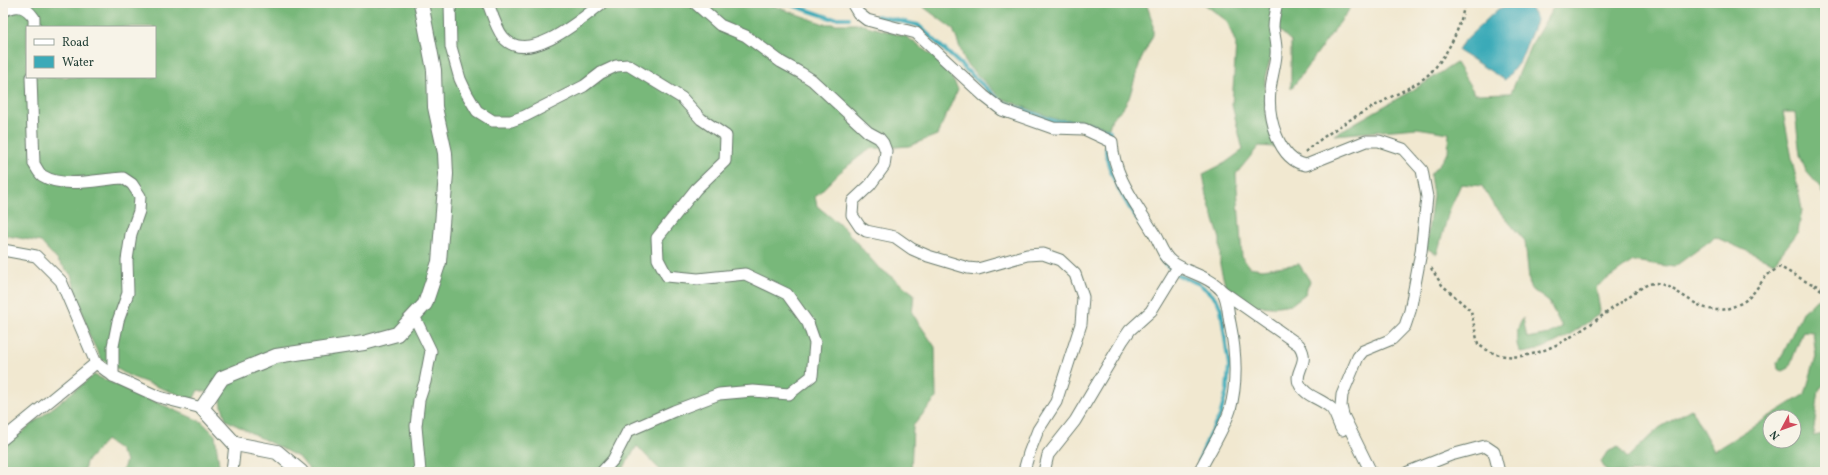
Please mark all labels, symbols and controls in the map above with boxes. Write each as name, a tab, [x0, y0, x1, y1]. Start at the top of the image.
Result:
legend	[26, 26, 156, 78]
text: Road	[62, 35, 89, 51]
text: Water	[62, 55, 94, 71]
north arrow	[1762, 409, 1802, 449]
text: N	[1767, 427, 1784, 443]

